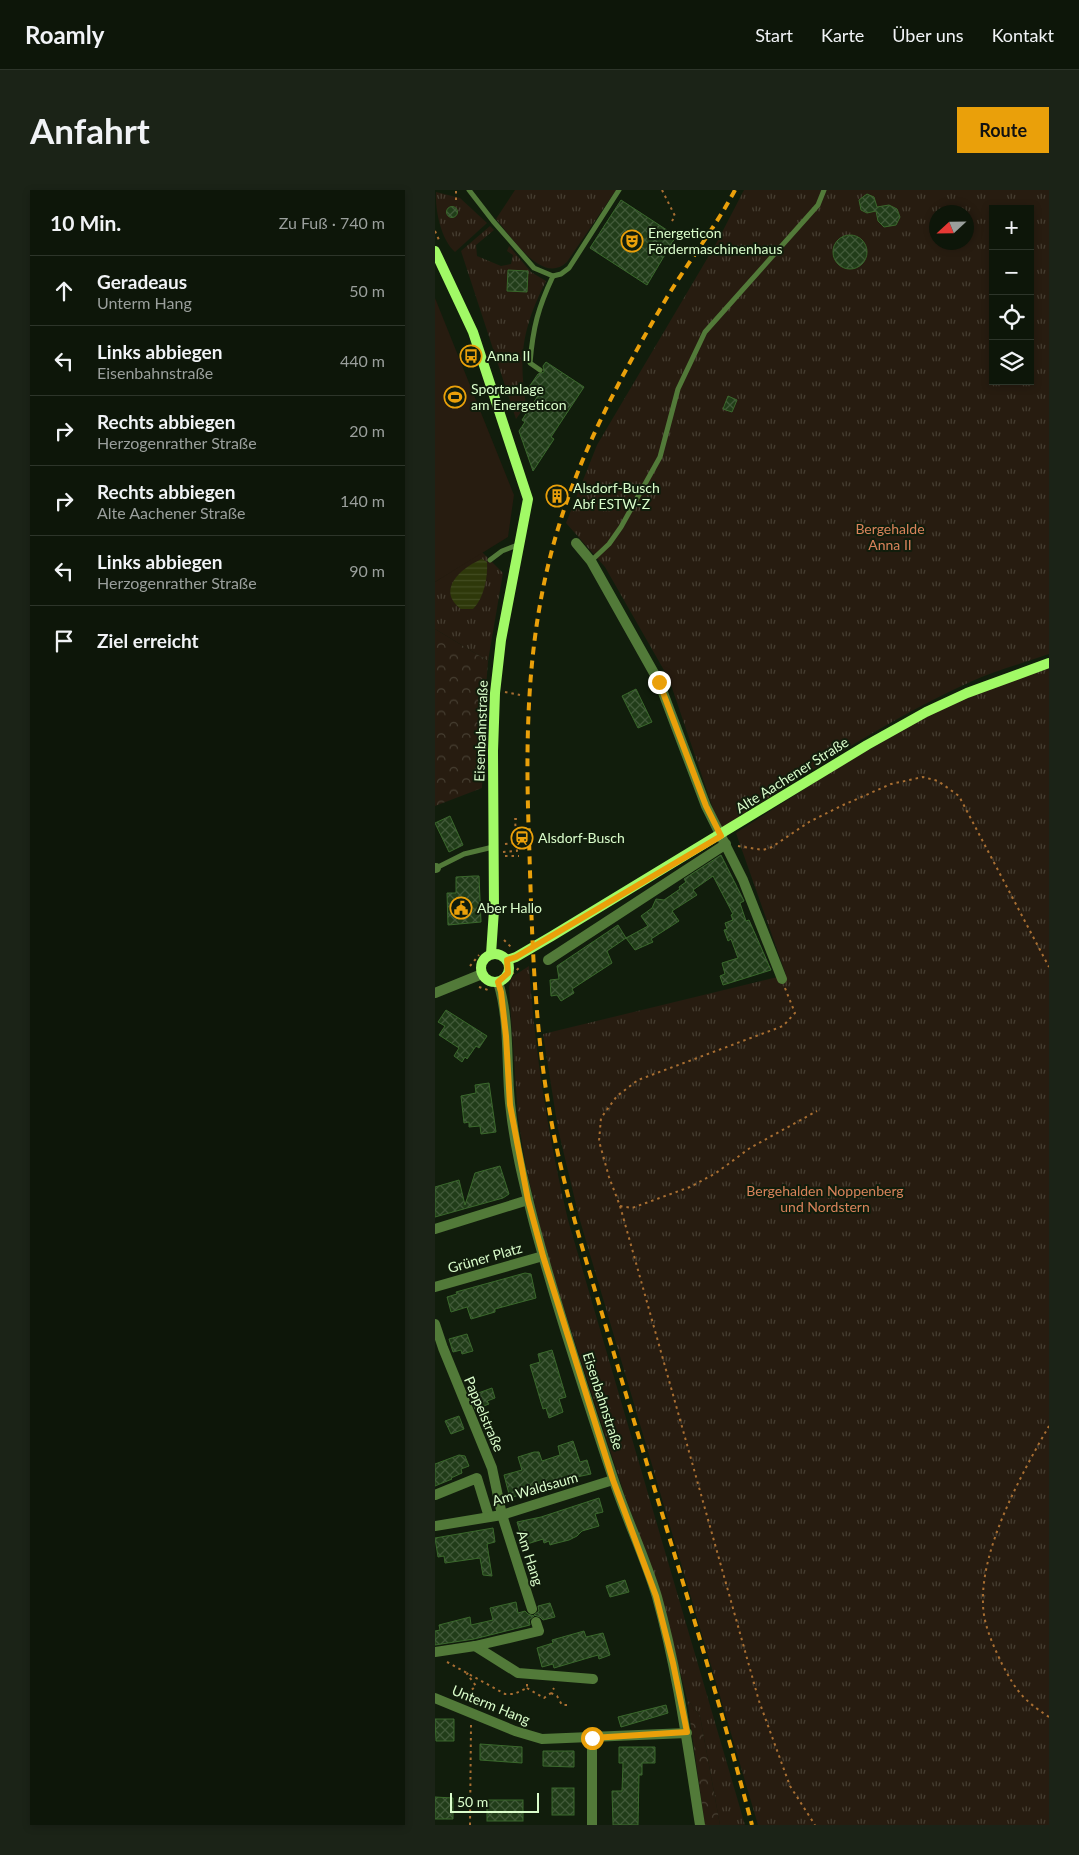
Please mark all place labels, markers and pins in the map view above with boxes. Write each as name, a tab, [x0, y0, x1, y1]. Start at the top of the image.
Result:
place label: Energeticon Fördermaschinenhaus	[648, 224, 782, 257]
theatre icon: Energeticon Fördermaschinenhaus	[620, 229, 644, 253]
bus stop icon: Anna II	[459, 344, 483, 368]
place label: Anna II	[487, 347, 530, 364]
place label: Sportanlage am Energeticon	[471, 380, 567, 413]
sports icon: Sportanlage am Energeticon	[443, 385, 467, 409]
place label: Alsdorf-Busch Abf ESTW-Z	[573, 479, 660, 512]
building icon: Alsdorf-Busch Abf ESTW-Z	[545, 484, 569, 508]
station icon: Alsdorf-Busch	[510, 826, 534, 850]
place label: Alsdorf-Busch	[538, 829, 625, 846]
public building icon: Aber Hallo	[449, 896, 473, 920]
place label: Aber Hallo	[477, 899, 542, 916]

